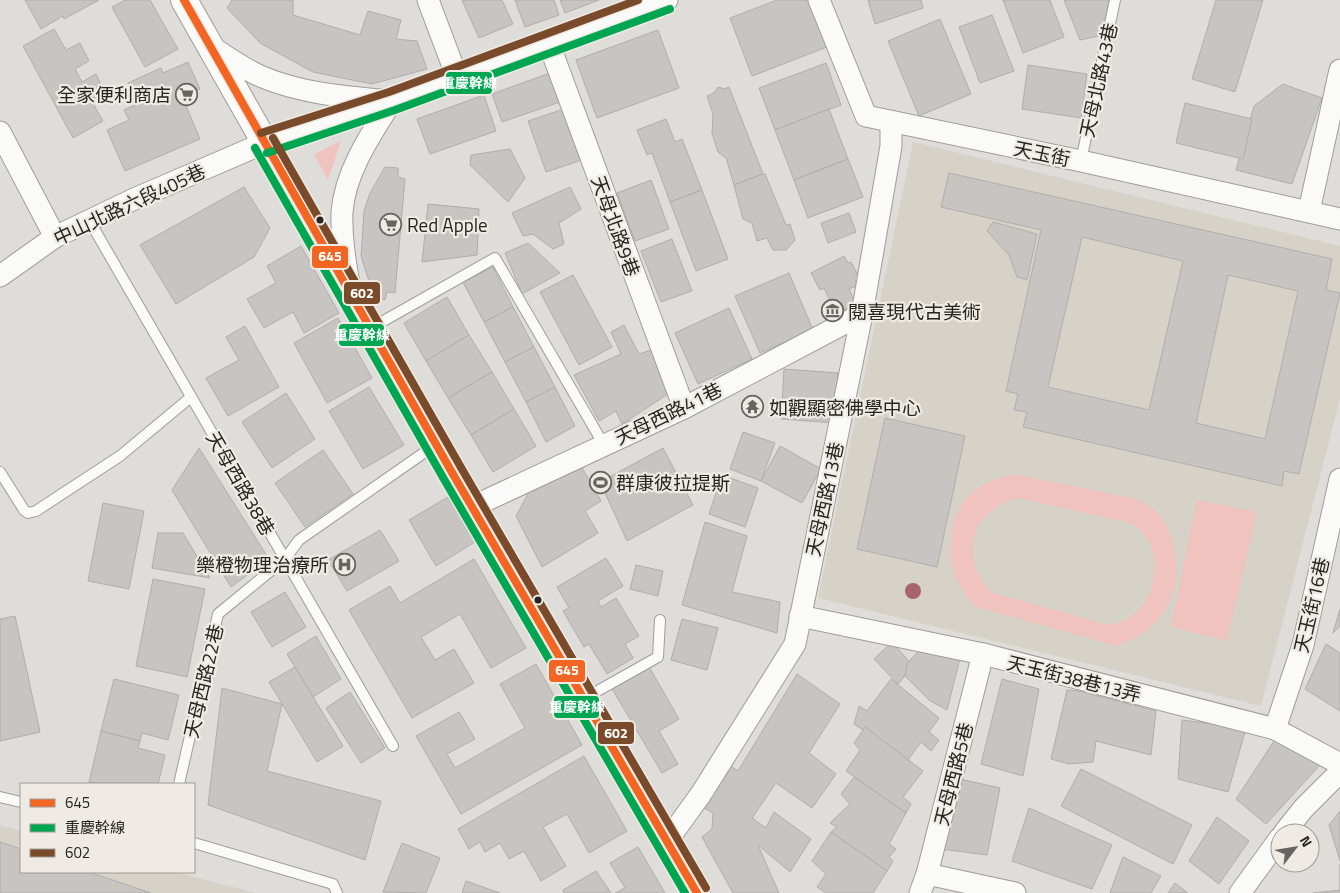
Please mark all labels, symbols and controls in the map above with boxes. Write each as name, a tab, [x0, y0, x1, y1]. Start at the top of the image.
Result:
street label: 天母北路43巷	[1072, 20, 1124, 140]
line badge: 重慶幹線	[445, 71, 493, 95]
text: 重慶幹線	[441, 72, 497, 93]
place label: 全家便利商店	[57, 80, 171, 109]
supermarket icon: 全家便利商店	[175, 82, 199, 106]
street label: 天玉街	[1011, 133, 1073, 173]
street label: 中山北路六段405巷	[48, 156, 210, 252]
street label: 天母北路9巷	[584, 171, 648, 281]
place label: Red Apple	[407, 210, 488, 239]
supermarket icon: Red Apple	[379, 212, 403, 236]
unlabelled marker	[315, 215, 325, 225]
line badge: 645	[311, 245, 349, 269]
text: 645	[318, 245, 342, 266]
line badge: 602	[343, 281, 381, 305]
text: 602	[350, 282, 374, 303]
place label: 閱喜現代古美術	[848, 297, 981, 326]
museum icon: 閱喜現代古美術	[820, 299, 844, 323]
line badge: 重慶幹線	[338, 323, 385, 347]
text: 重慶幹線	[334, 324, 390, 345]
street label: 天母西路41巷	[609, 374, 727, 452]
place label: 如觀顯密佛學中心	[769, 393, 921, 422]
temple icon: 如觀顯密佛學中心	[741, 395, 765, 419]
street label: 天母西路38巷	[199, 425, 283, 541]
street label: 天母西路13巷	[798, 439, 850, 559]
place label: 群康彼拉提斯	[616, 468, 730, 497]
sports icon: 群康彼拉提斯	[588, 470, 612, 494]
place label: 樂橙物理治療所	[196, 550, 329, 579]
hospital icon: 樂橙物理治療所	[333, 552, 357, 576]
street label: 天玉街16巷	[1286, 554, 1336, 656]
unlabelled marker	[533, 595, 543, 605]
street label: 天母西路22巷	[176, 621, 230, 741]
street label: 天玉街38巷13弄	[1004, 647, 1144, 709]
line badge: 645	[548, 659, 586, 683]
text: 645	[555, 659, 579, 680]
line badge: 重慶幹線	[553, 695, 600, 719]
text: 重慶幹線	[549, 696, 605, 717]
street label: 天母西路5巷	[926, 719, 980, 829]
line badge: 602	[597, 721, 635, 745]
text: 602	[604, 722, 628, 743]
legend	[20, 783, 195, 873]
text: 645	[65, 791, 90, 814]
text: 重慶幹線	[65, 816, 125, 839]
north arrow	[1270, 823, 1320, 873]
text: N	[1295, 831, 1318, 851]
text: 602	[65, 841, 90, 864]

